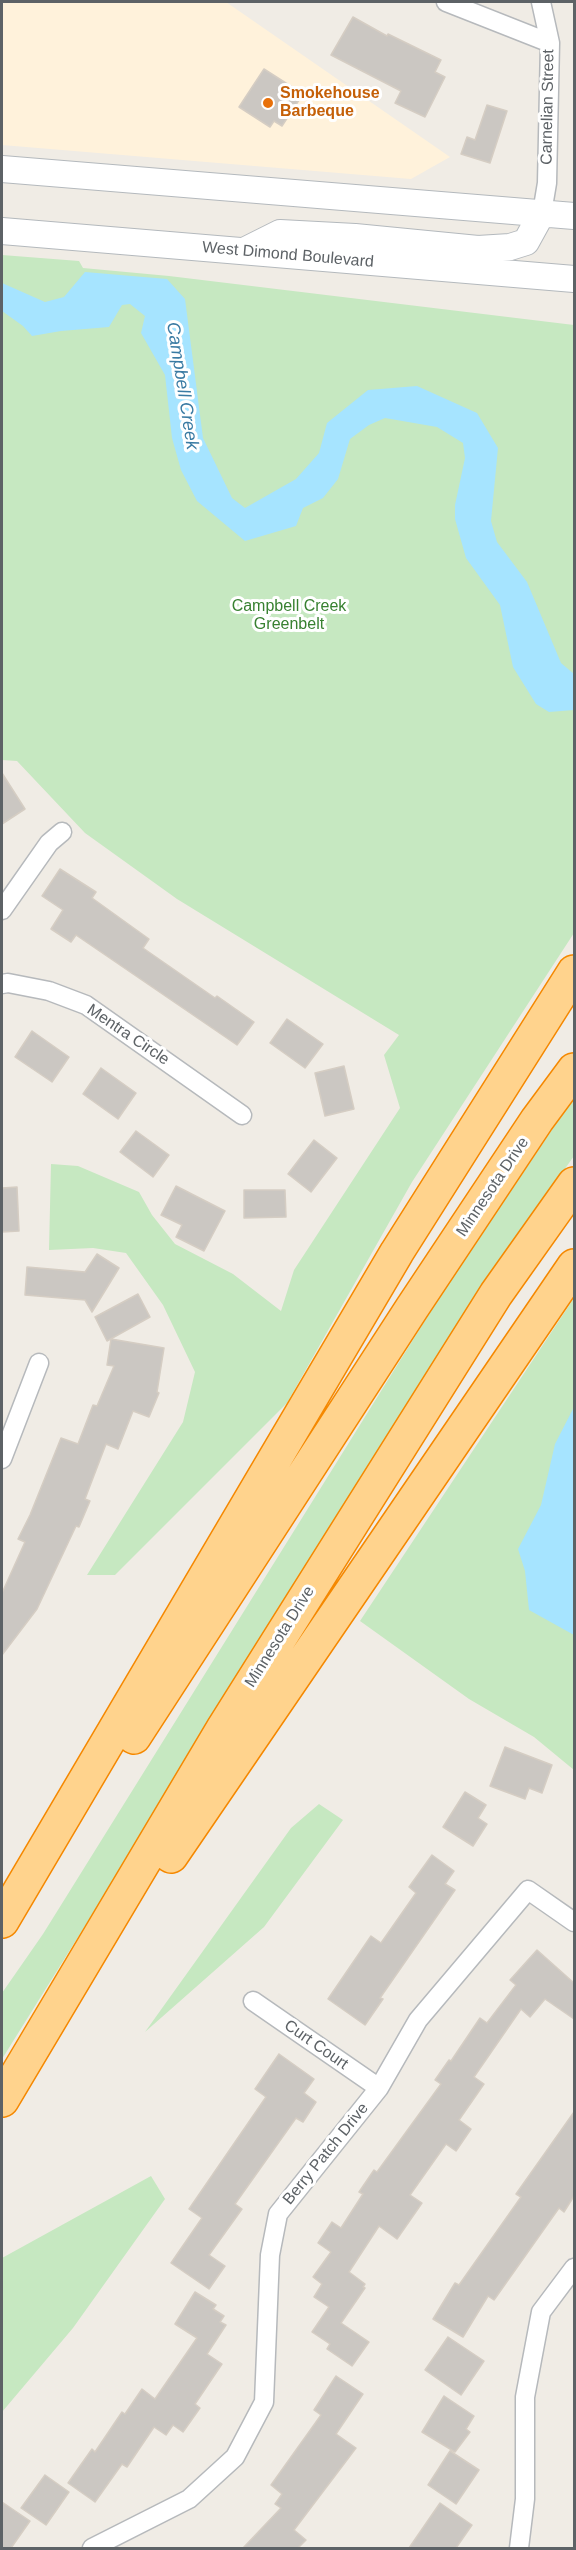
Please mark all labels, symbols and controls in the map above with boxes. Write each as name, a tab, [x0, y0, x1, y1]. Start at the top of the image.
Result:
street label: Carnelian Street	[537, 49, 559, 165]
place label: Smokehouse Barbeque	[280, 84, 380, 122]
marker: Smokehouse Barbeque	[261, 96, 275, 110]
street label: West Dimond Boulevard	[201, 238, 375, 272]
water label: Campbell Creek	[161, 321, 203, 451]
park label: Campbell Creek Greenbelt	[232, 597, 346, 635]
street label: Mentra Circle	[83, 1000, 173, 1070]
street label: Minnesota Drive	[453, 1134, 533, 1240]
street label: Minnesota Drive	[241, 1583, 319, 1691]
street label: Curt Court	[280, 2016, 352, 2074]
street label: Berry Patch Drive	[279, 2099, 373, 2209]

